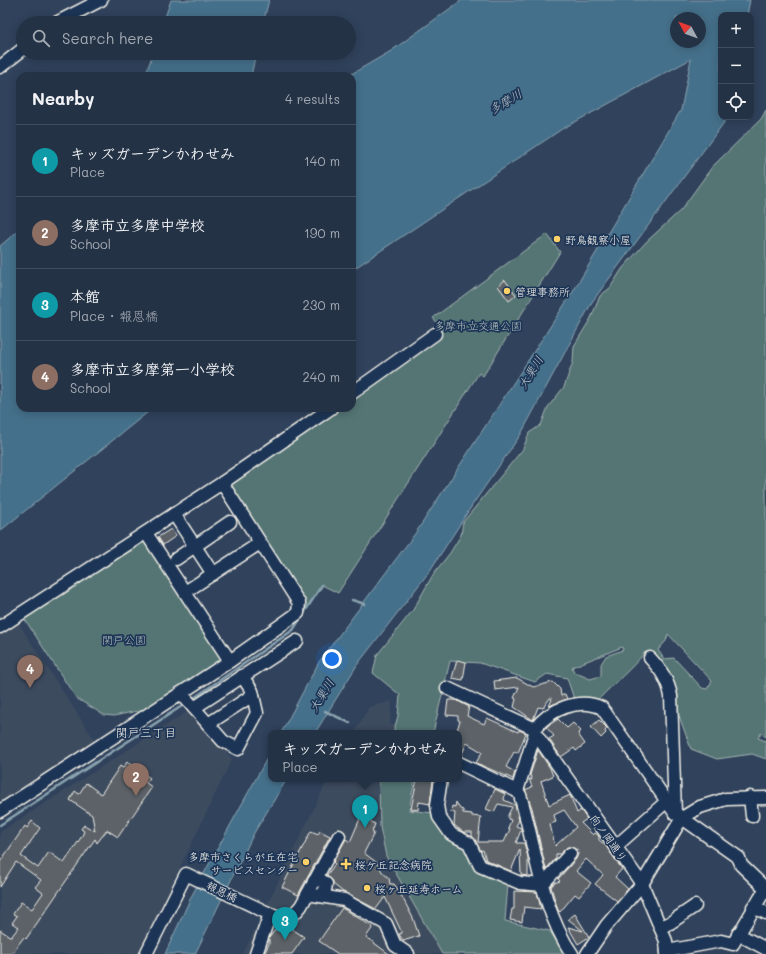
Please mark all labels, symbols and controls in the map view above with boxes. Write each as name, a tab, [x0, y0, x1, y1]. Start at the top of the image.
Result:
north arrow	[670, 12, 706, 48]
map controls	[718, 12, 754, 120]
button: +	[718, 12, 754, 48]
search box	[16, 16, 356, 60]
icon: search	[30, 27, 52, 49]
text: Search here	[62, 28, 153, 48]
button: −	[718, 48, 754, 84]
button: locate	[718, 84, 754, 120]
water label: 多摩川	[485, 85, 525, 117]
text: Nearby	[32, 87, 94, 109]
text: 4 results	[285, 90, 340, 107]
text: キッズガーデンかわせみ	[70, 143, 235, 163]
text: 1	[42, 152, 48, 169]
text: 140 m	[304, 152, 340, 169]
text: Place	[70, 163, 105, 180]
text: 多摩市立多摩中学校	[70, 215, 205, 235]
text: 2	[41, 224, 49, 241]
text: 190 m	[304, 224, 340, 241]
place label: 野鳥観察小屋	[565, 232, 631, 247]
marker: 野鳥観察小屋	[552, 234, 562, 244]
text: School	[70, 235, 111, 252]
place label: 管理事務所	[515, 284, 570, 299]
text: 本館	[70, 286, 100, 306]
marker: 管理事務所	[502, 286, 512, 296]
text: 3	[41, 296, 49, 313]
text: 230 m	[303, 296, 340, 313]
text: Place · 報恩橋	[70, 307, 158, 324]
park label: 多摩市立交通公園	[434, 318, 522, 333]
water label: 大栗川	[514, 352, 546, 392]
text: 多摩市立多摩第一小学校	[70, 359, 235, 379]
text: 4	[41, 368, 49, 385]
text: 240 m	[303, 368, 340, 385]
text: School	[70, 379, 111, 396]
park label: 関戸公園	[102, 632, 146, 647]
your location	[322, 649, 342, 669]
pin: 4	[17, 655, 43, 688]
water label: 大栗川	[305, 675, 337, 715]
district label: 関戸三丁目	[116, 724, 176, 740]
popup	[268, 730, 462, 782]
text: キッズガーデンかわせみ	[282, 738, 448, 758]
text: Place	[282, 758, 317, 775]
pin: 2	[123, 763, 149, 796]
pin: 1	[352, 795, 378, 828]
street label: 向ノ岡通り	[587, 811, 631, 865]
place label: 多摩市さくらが丘在宅 サービスセンター	[188, 849, 298, 877]
marker: 多摩市さくらが丘在宅 サービスセンター	[301, 857, 311, 867]
place label: 桜ケ丘記念病院	[355, 857, 432, 872]
marker: 桜ケ丘記念病院	[340, 858, 352, 870]
street label: 報恩橋	[204, 877, 240, 905]
place label: 桜ヶ丘延寿ホーム	[375, 881, 463, 896]
marker: 桜ヶ丘延寿ホーム	[362, 883, 372, 893]
pin: 3	[272, 907, 298, 940]

